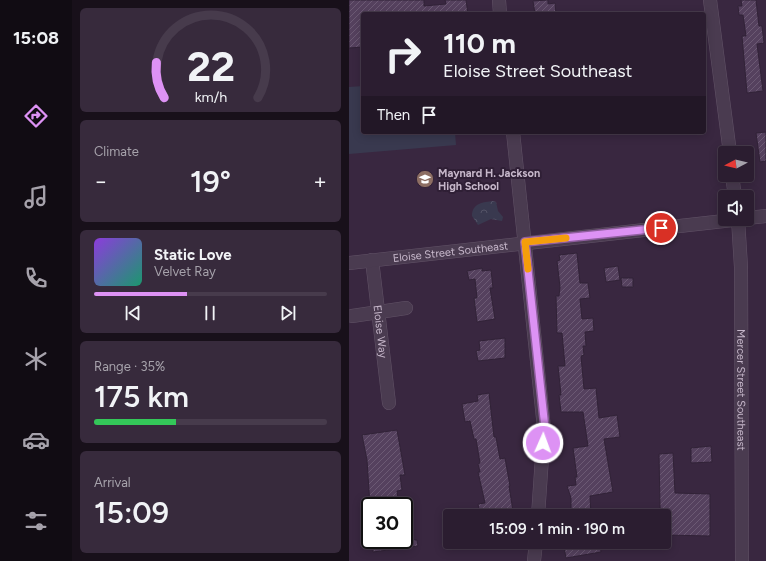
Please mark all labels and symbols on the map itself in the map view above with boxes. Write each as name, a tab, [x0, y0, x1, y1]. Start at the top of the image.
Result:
north arrow	[718, 146, 754, 182]
place label: Maynard H. Jackson High School	[438, 167, 540, 193]
school or university icon: Maynard H. Jackson High School	[415, 169, 435, 189]
pin	[644, 211, 678, 245]
street label: Eloise Street Southeast	[392, 239, 509, 265]
street label: Eloise Way	[371, 304, 390, 359]
street label: Mercer Street Southeast	[735, 329, 748, 451]
position arrow	[522, 422, 564, 464]
speed limit sign: 30	[361, 497, 413, 549]

